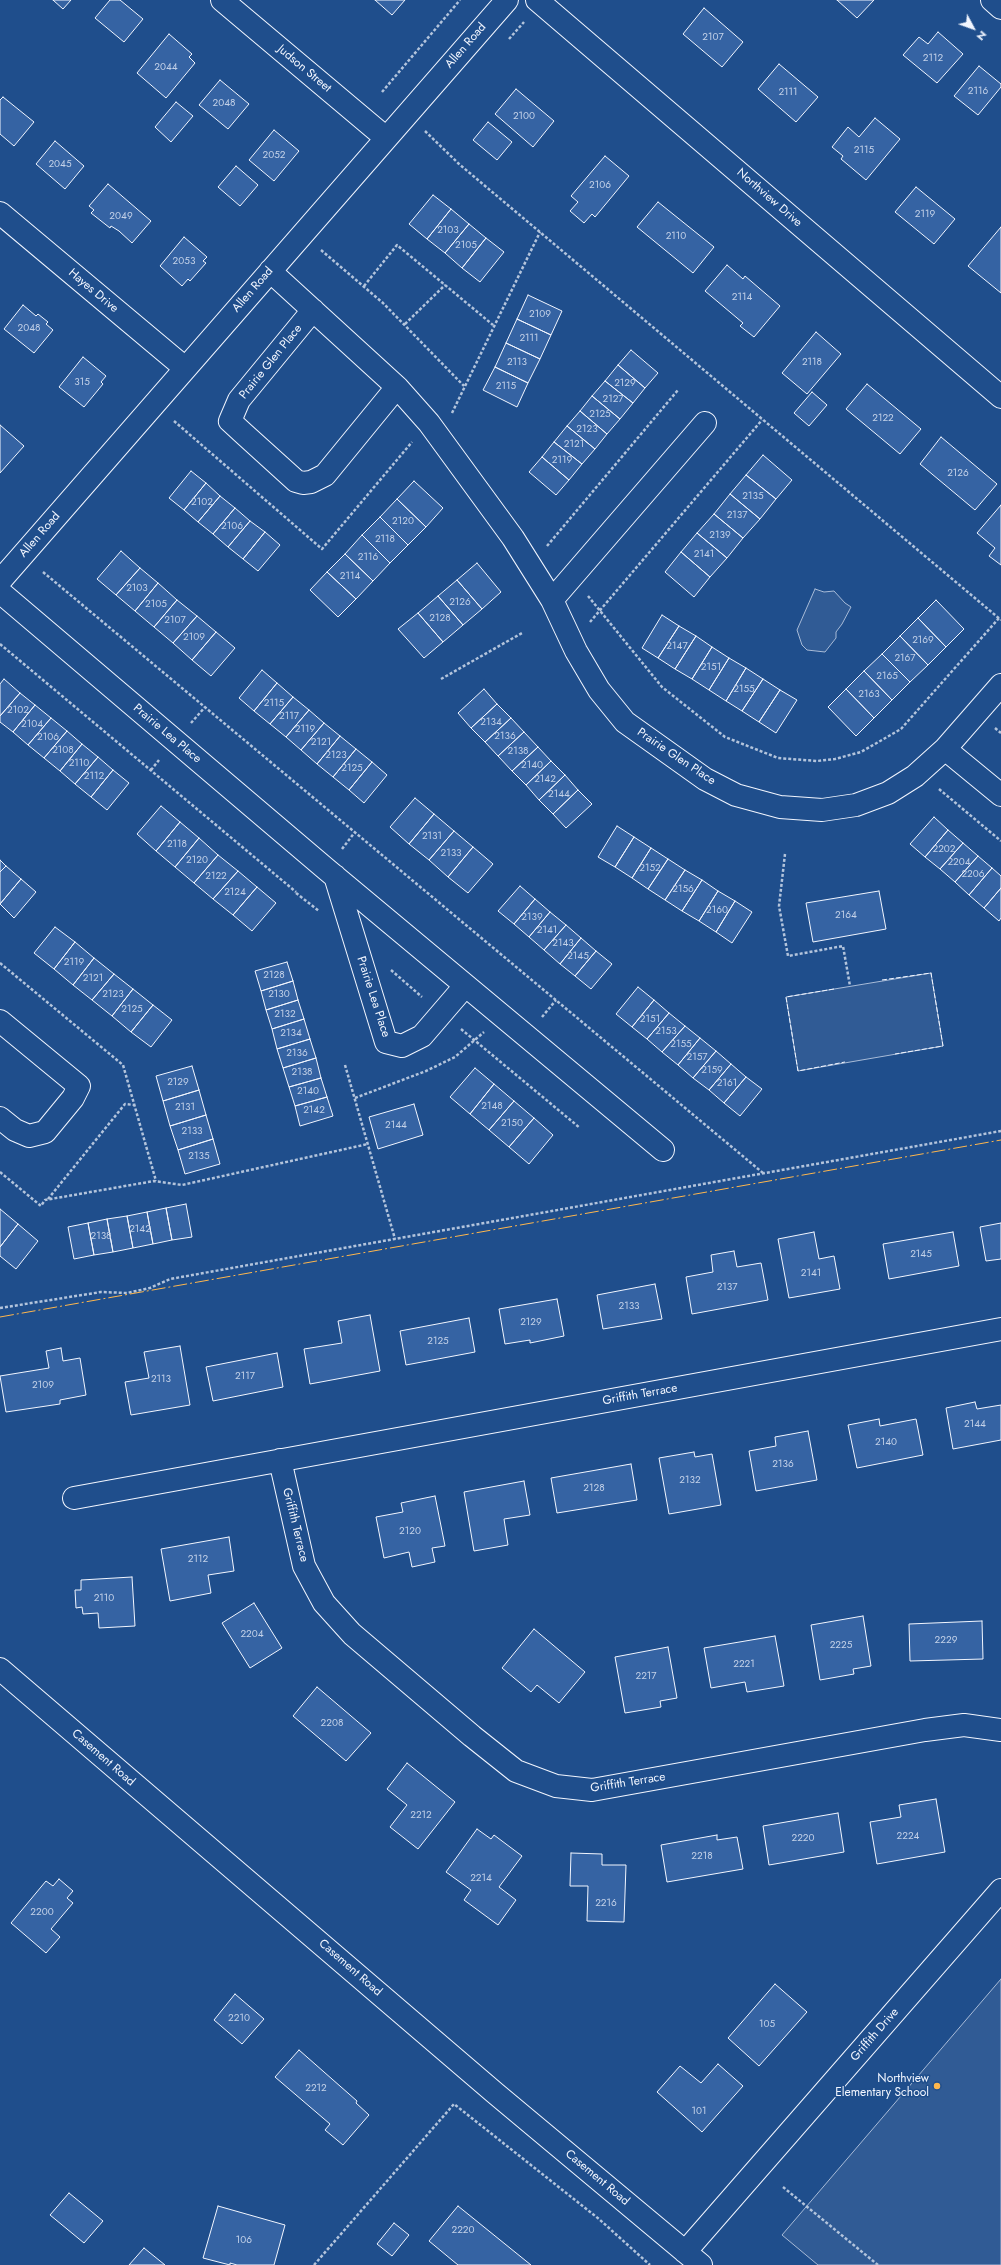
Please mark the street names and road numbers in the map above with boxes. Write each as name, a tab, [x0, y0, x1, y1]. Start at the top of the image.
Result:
street label: Allen Road	[442, 20, 490, 72]
street label: Judson Street	[274, 42, 334, 96]
street label: Northview Drive	[733, 166, 805, 230]
street label: Allen Road	[229, 264, 277, 316]
street label: Hayes Drive	[65, 266, 121, 316]
street label: Prairie Glen Place	[237, 322, 305, 402]
street label: Allen Road	[16, 509, 64, 561]
street label: Prairie Lea Place	[130, 701, 204, 767]
street label: Prairie Glen Place	[634, 725, 718, 789]
street label: Prairie Lea Place	[353, 955, 393, 1039]
street label: Griffith Terrace	[601, 1381, 679, 1409]
street label: Griffith Terrace	[279, 1486, 311, 1564]
street label: Casement Road	[68, 1727, 138, 1789]
street label: Griffith Terrace	[589, 1770, 667, 1796]
street label: Casement Road	[315, 1937, 385, 1999]
street label: Griffith Drive	[848, 2005, 902, 2065]
street label: Casement Road	[562, 2147, 632, 2209]

